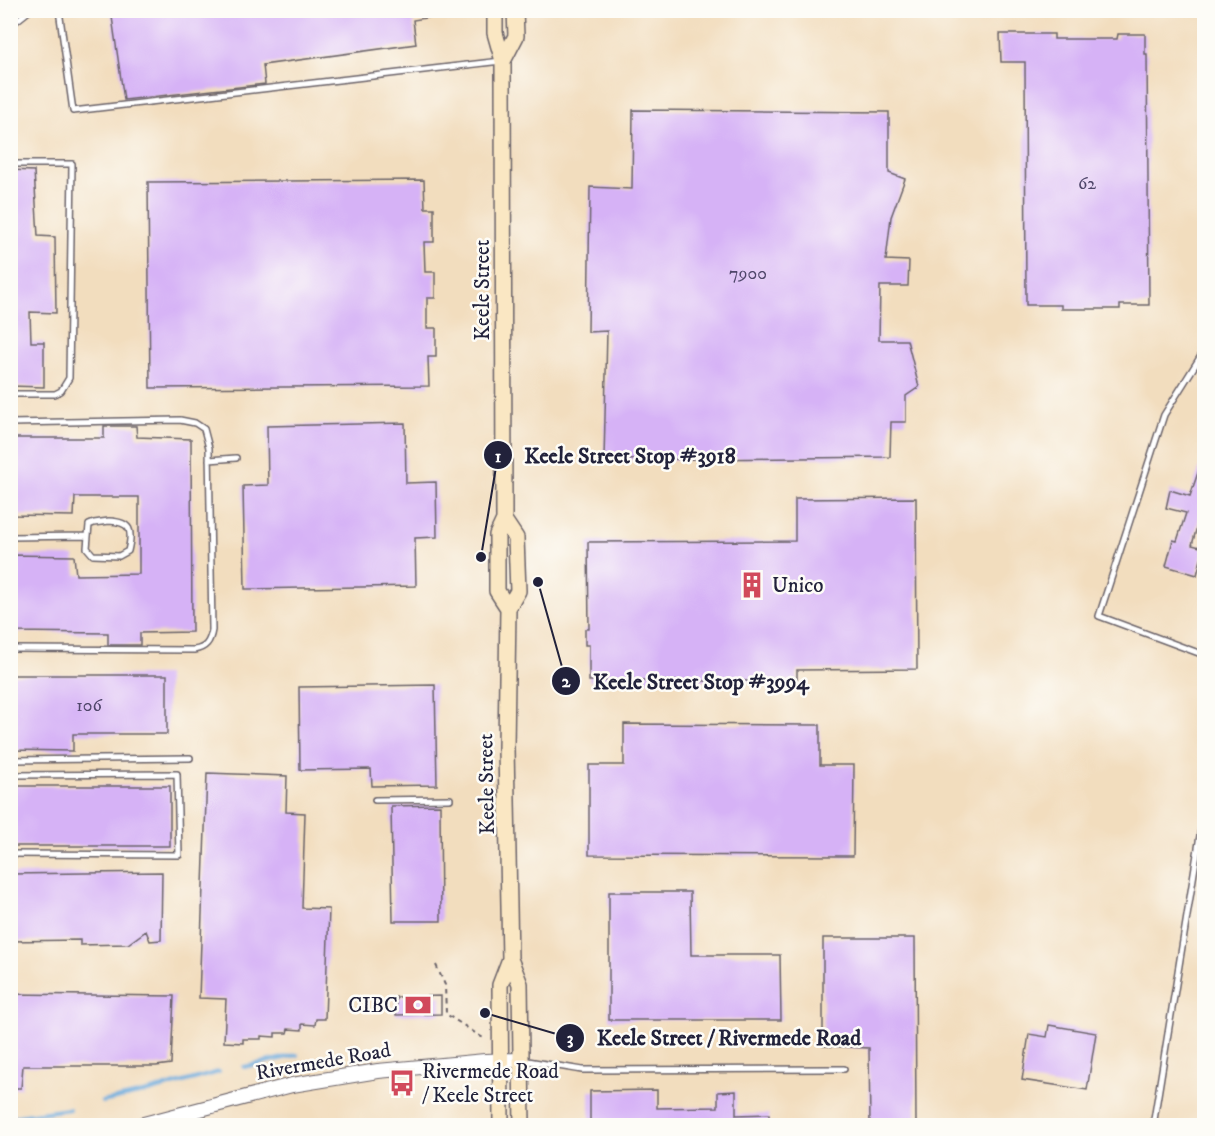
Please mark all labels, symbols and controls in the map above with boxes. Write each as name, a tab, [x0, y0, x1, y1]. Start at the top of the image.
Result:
house number: 62	[1078, 173, 1096, 195]
street label: Keele Street	[470, 239, 496, 341]
house number: 7900	[729, 263, 767, 285]
callout: Keele Street Stop #3918	[483, 435, 748, 475]
text: Keele Street Stop #3918	[524, 443, 736, 470]
text: 1	[495, 446, 502, 468]
building icon: Unico	[737, 570, 767, 600]
place label: Unico	[772, 573, 823, 599]
callout: Keele Street Stop #3994	[551, 661, 821, 701]
text: Keele Street Stop #3994	[593, 669, 810, 696]
text: 2	[562, 671, 572, 693]
house number: 106	[76, 695, 102, 717]
street label: Keele Street	[473, 733, 501, 835]
bank icon: CIBC	[403, 990, 433, 1020]
place label: CIBC	[348, 993, 398, 1019]
callout: Keele Street / Rivermede Road	[555, 1018, 873, 1058]
text: Keele Street / Rivermede Road	[597, 1025, 862, 1052]
text: 3	[567, 1028, 574, 1050]
street label: Rivermede Road	[254, 1037, 393, 1087]
place label: Rivermede Road / Keele Street	[422, 1059, 559, 1109]
bus stop icon: Rivermede Road / Keele Street	[387, 1068, 417, 1098]

